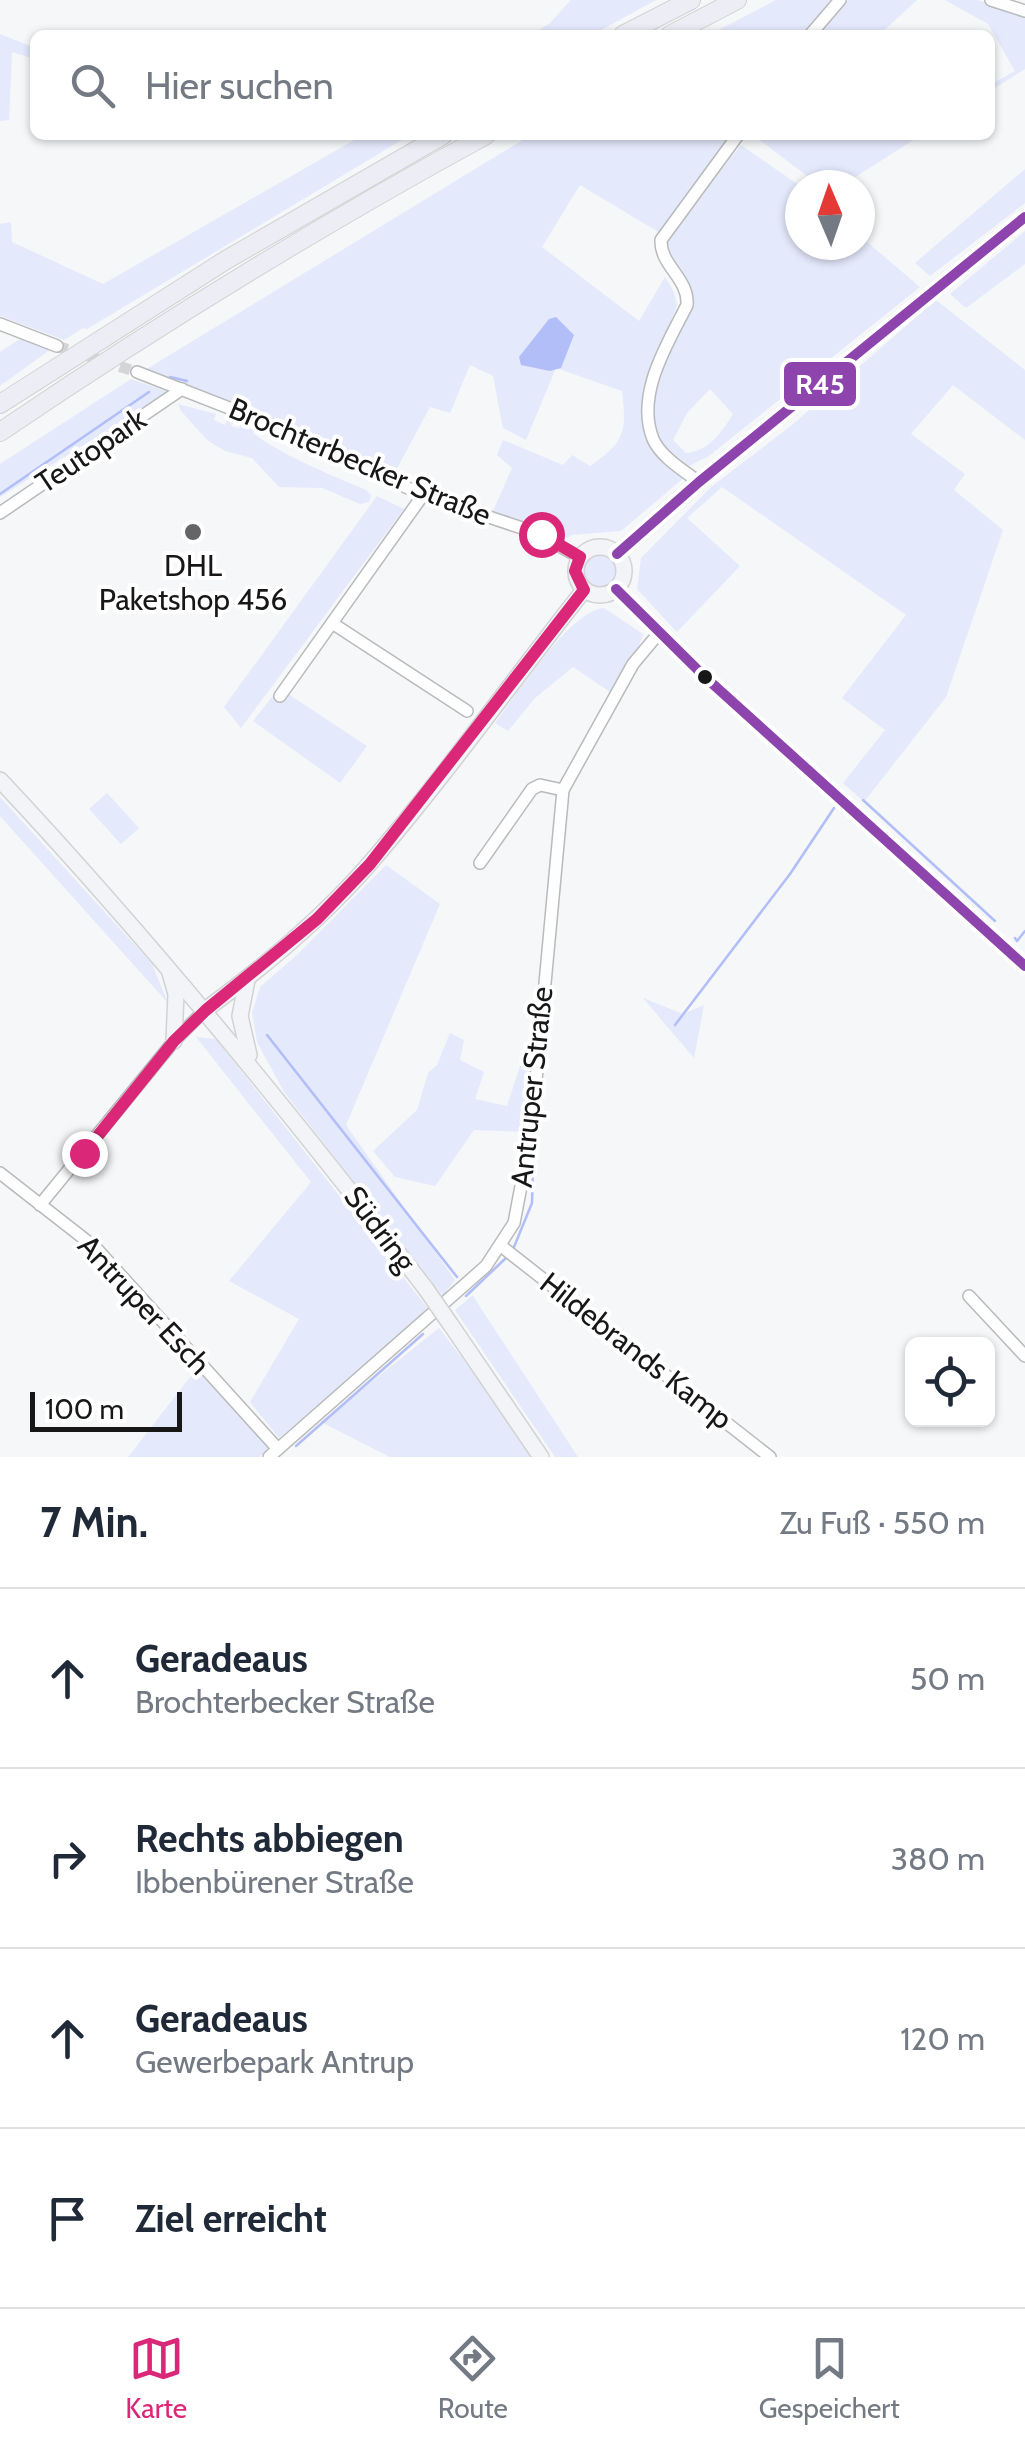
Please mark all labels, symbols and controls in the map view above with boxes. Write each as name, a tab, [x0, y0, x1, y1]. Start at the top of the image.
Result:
search box	[30, 30, 995, 140]
icon: search	[65, 58, 120, 113]
text: Hier suchen	[145, 62, 334, 109]
north arrow	[785, 170, 875, 260]
line badge: R45	[782, 360, 858, 408]
text: R45	[795, 367, 845, 401]
street label: Brochterbecker Straße	[224, 390, 497, 534]
street label: Teutopark	[28, 400, 153, 501]
route start	[519, 512, 565, 558]
marker: DHL Paketshop 456	[182, 521, 204, 543]
place label: DHL Paketshop 456	[99, 547, 287, 618]
unlabelled marker	[695, 667, 715, 687]
street label: Antruper Straße	[503, 985, 560, 1189]
route end	[62, 1131, 108, 1177]
street label: Südring	[336, 1179, 425, 1280]
street label: Antruper Esch	[70, 1227, 218, 1382]
street label: Hildebrands Kamp	[533, 1264, 740, 1437]
map controls	[905, 1337, 995, 1427]
button: locate	[905, 1337, 995, 1427]
scale bar	[30, 1387, 182, 1432]
text: 100 m	[45, 1392, 124, 1426]
text: 7 Min.	[40, 1496, 148, 1548]
text: Zu Fuß · 550 m	[780, 1503, 985, 1542]
text: Geradeaus	[135, 1635, 308, 1682]
icon: ahead	[40, 1651, 95, 1706]
text: 50 m	[910, 1659, 985, 1698]
text: Brochterbecker Straße	[135, 1682, 435, 1721]
text: Rechts abbiegen	[135, 1815, 404, 1862]
icon: right	[40, 1831, 95, 1886]
text: 380 m	[891, 1839, 985, 1878]
text: Ibbenbürener Straße	[135, 1862, 414, 1901]
text: Geradeaus	[135, 1995, 308, 2042]
icon: ahead	[40, 2011, 95, 2066]
text: 120 m	[900, 2019, 985, 2058]
text: Gewerbepark Antrup	[135, 2042, 414, 2081]
icon: arrive	[40, 2191, 95, 2246]
text: Ziel erreicht	[135, 2195, 327, 2242]
tab: Karte	[125, 2331, 187, 2425]
tab: Route	[438, 2331, 508, 2425]
tab: Gespeichert	[759, 2331, 900, 2425]

